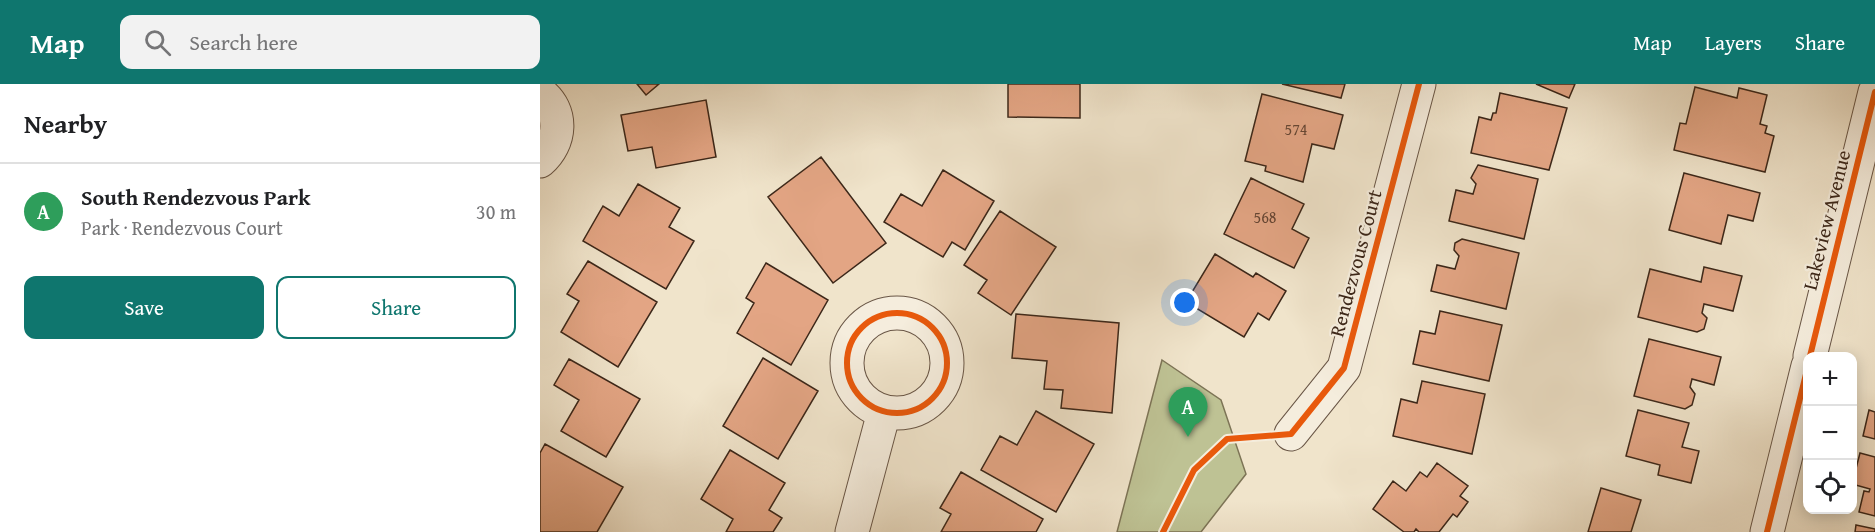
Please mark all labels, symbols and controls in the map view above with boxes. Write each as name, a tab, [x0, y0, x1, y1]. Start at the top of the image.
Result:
search box	[120, 15, 540, 69]
text: Map	[30, 22, 84, 63]
icon: search	[141, 26, 174, 59]
text: Search here	[189, 26, 298, 58]
text: Map	[1633, 27, 1672, 58]
text: Layers	[1705, 27, 1762, 58]
text: Share	[1795, 27, 1845, 58]
text: Nearby	[24, 104, 107, 143]
house number: 574	[1284, 117, 1308, 141]
street label: Lakeview Avenue	[1795, 147, 1857, 293]
text: South Rendezvous Park	[81, 181, 311, 213]
street label: Rendezvous Court	[1321, 186, 1389, 340]
text: A	[37, 197, 50, 226]
text: 30 m	[476, 197, 516, 226]
house number: 568	[1253, 205, 1277, 229]
text: Park · Rendezvous Court	[81, 213, 283, 242]
button: Save	[24, 276, 264, 339]
button: Share	[276, 276, 516, 339]
your location	[1170, 288, 1199, 317]
map controls	[1803, 352, 1857, 514]
button: +	[1803, 352, 1857, 406]
pin: A	[1168, 388, 1208, 437]
button: −	[1803, 406, 1857, 460]
button: locate	[1803, 460, 1857, 514]

